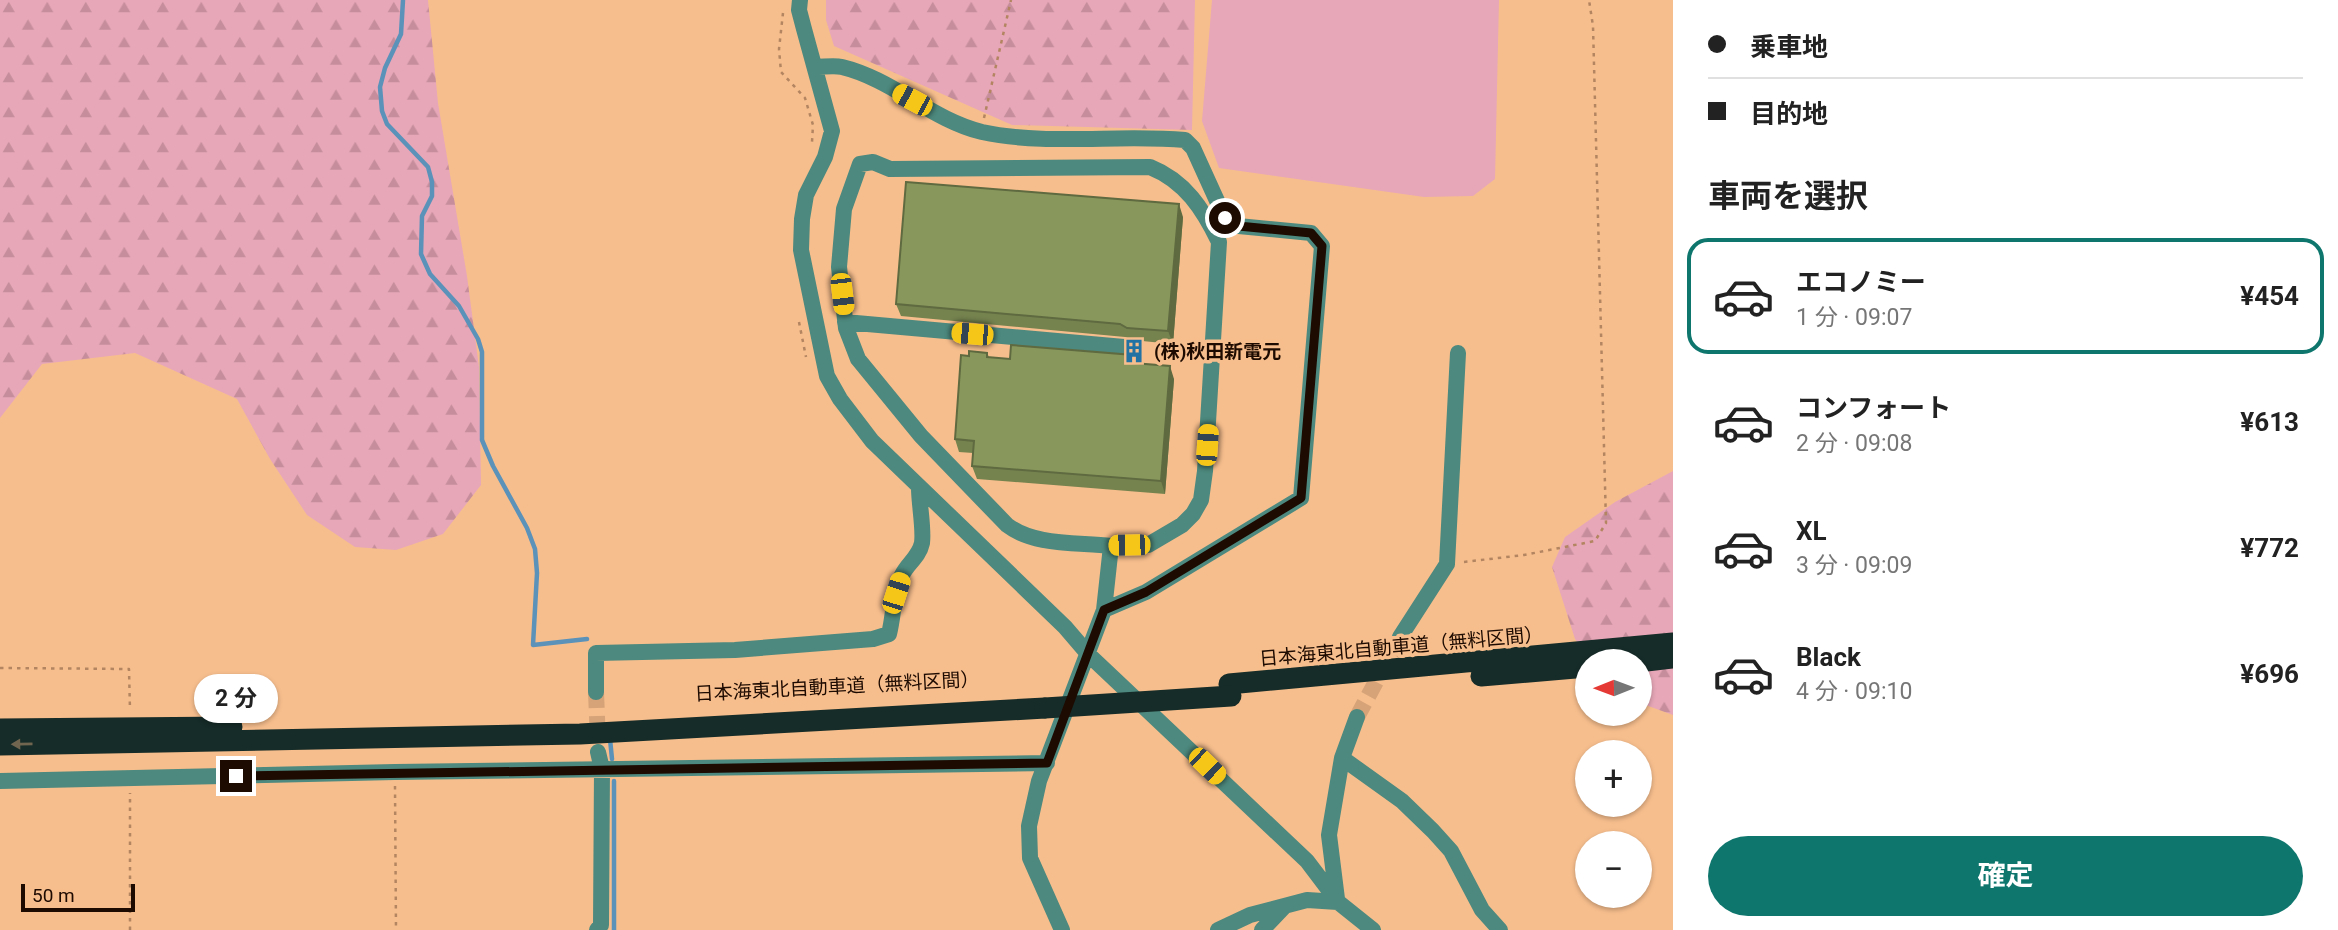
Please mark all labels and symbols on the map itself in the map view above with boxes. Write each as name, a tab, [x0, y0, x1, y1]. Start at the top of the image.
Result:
car	[889, 81, 936, 119]
route start	[1209, 202, 1241, 234]
car	[830, 272, 855, 316]
car	[951, 322, 994, 346]
building icon: (株)秋田新電元	[1120, 337, 1148, 365]
place label: (株)秋田新電元	[1154, 340, 1281, 363]
car	[1196, 423, 1219, 467]
car	[1108, 534, 1151, 556]
car	[880, 570, 913, 616]
street label: 日本海東北自動車道（無料区間）	[1258, 623, 1544, 670]
north arrow	[1575, 649, 1652, 726]
street label: 日本海東北自動車道（無料区間）	[694, 668, 980, 705]
callout: 2 分	[194, 674, 278, 724]
one-way arrow	[10, 739, 32, 750]
car	[1185, 744, 1230, 788]
route end	[220, 760, 252, 792]
scale bar	[21, 881, 135, 913]

